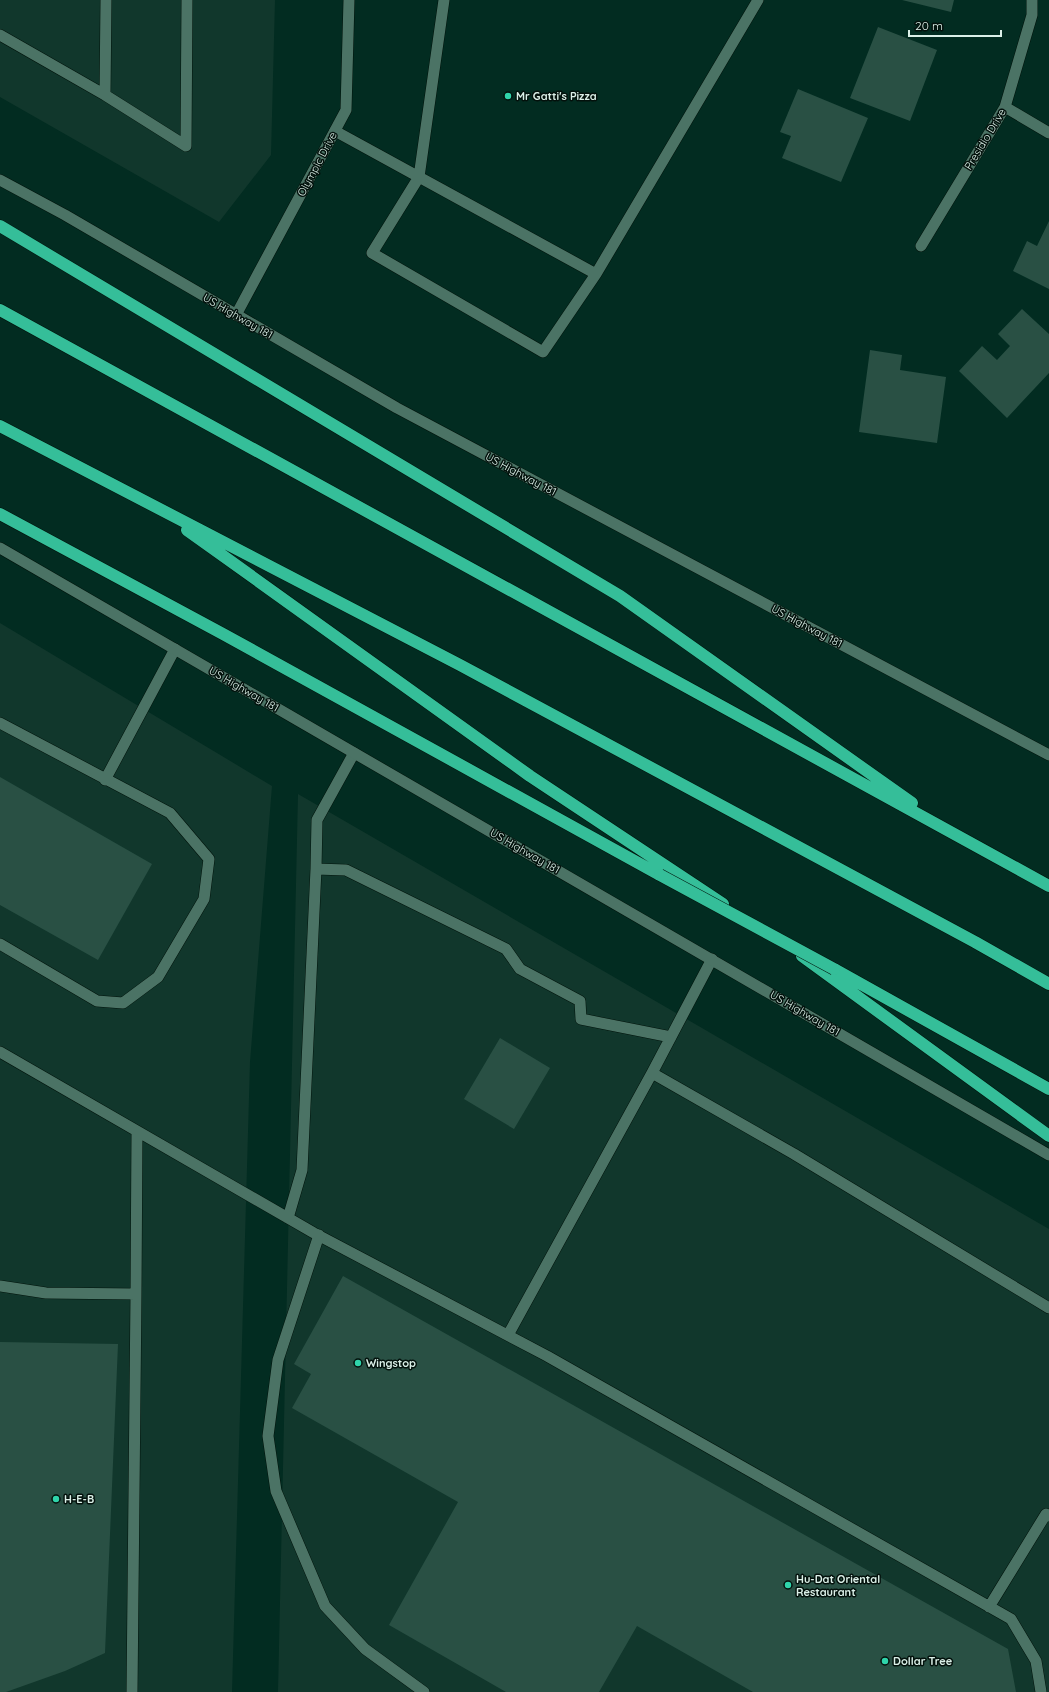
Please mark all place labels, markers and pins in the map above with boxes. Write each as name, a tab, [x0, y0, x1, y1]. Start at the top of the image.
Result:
place label: Mr Gatti's Pizza	[516, 89, 597, 103]
marker: Mr Gatti's Pizza	[503, 91, 513, 101]
place label: Wingstop	[366, 1356, 416, 1370]
marker: Wingstop	[353, 1358, 363, 1368]
place label: H-E-B	[64, 1492, 94, 1506]
marker: H-E-B	[51, 1494, 61, 1504]
place label: Hu-Dat Oriental Restaurant	[796, 1572, 880, 1599]
marker: Hu-Dat Oriental Restaurant	[783, 1580, 793, 1590]
place label: Dollar Tree	[893, 1654, 953, 1668]
marker: Dollar Tree	[880, 1656, 890, 1666]

